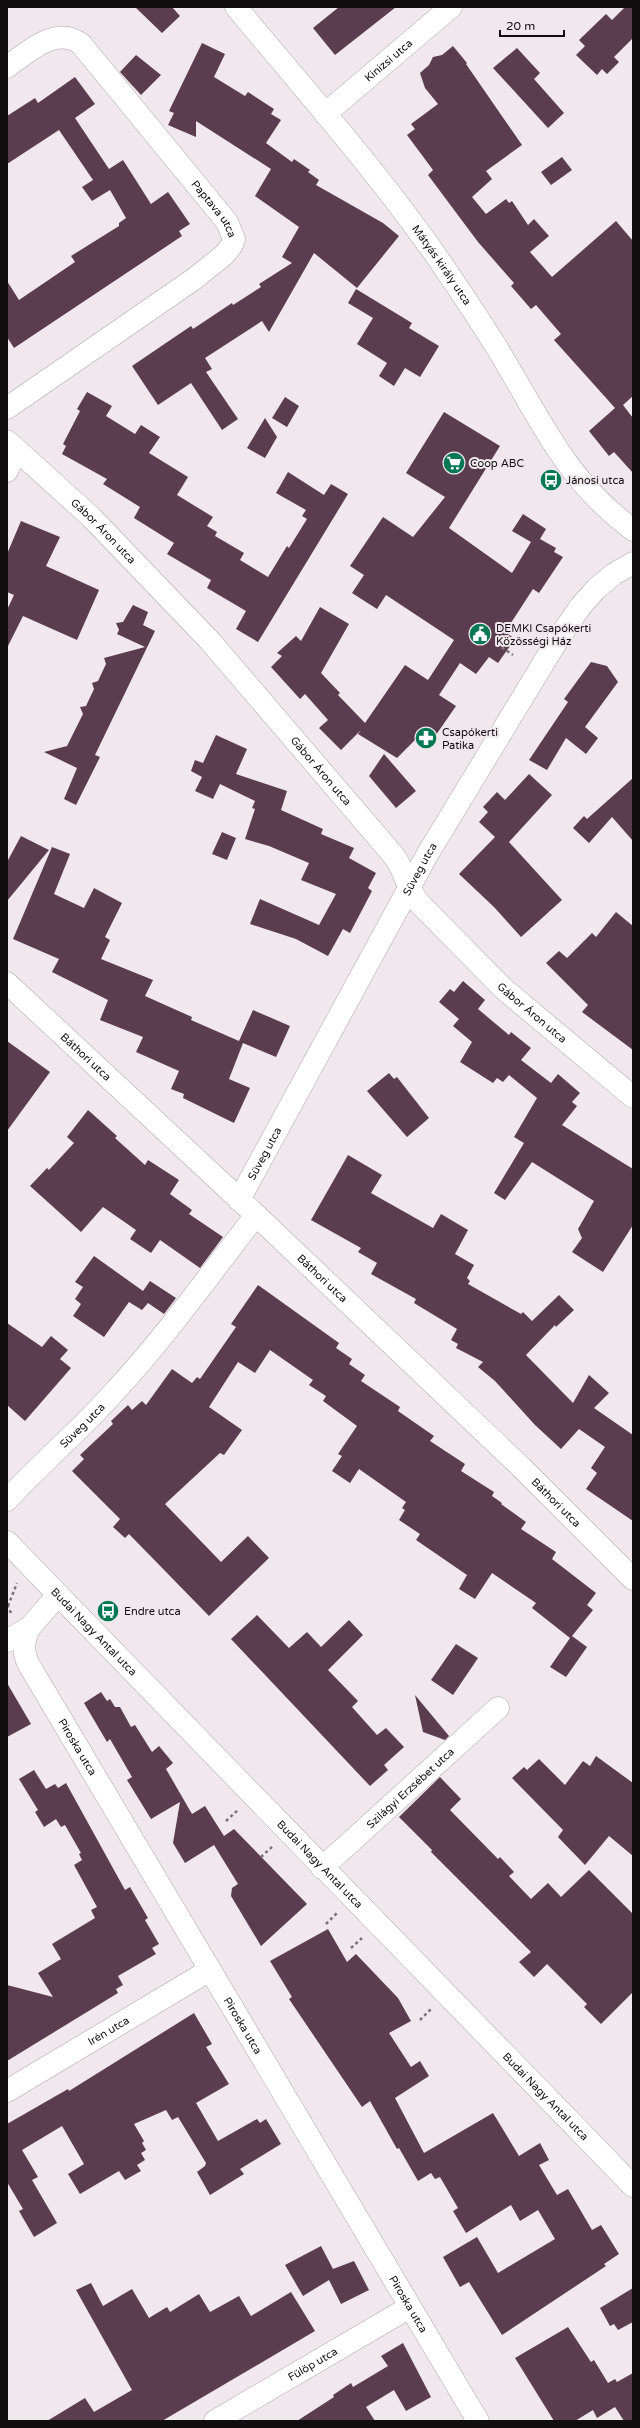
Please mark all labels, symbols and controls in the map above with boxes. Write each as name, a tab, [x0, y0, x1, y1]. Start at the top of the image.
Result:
scale bar	[500, 12, 564, 38]
text: 20 m	[506, 19, 535, 33]
street label: Kinizsi utca	[362, 37, 415, 85]
street label: Paptava utca	[189, 178, 239, 240]
street label: Mátyás király utca	[409, 222, 474, 308]
supermarket icon: Coop ABC	[441, 450, 467, 476]
place label: Coop ABC	[470, 457, 524, 470]
bus stop icon: Jánosi utca	[538, 467, 564, 493]
place label: Jánosi utca	[566, 474, 624, 487]
street label: Gábor Áron utca	[68, 496, 138, 567]
public building icon: DEMKI Csapókerti Közösségi Ház	[467, 621, 493, 647]
place label: DEMKI Csapókerti Közösségi Ház	[496, 622, 591, 648]
pharmacy icon: Csapókerti Patika	[413, 725, 439, 751]
place label: Csapókerti Patika	[442, 726, 498, 752]
street label: Gábor Áron utca	[288, 734, 354, 808]
street label: Süveg utca	[400, 841, 440, 898]
street label: Gábor Áron utca	[494, 980, 569, 1046]
street label: Báthori utca	[58, 1030, 114, 1084]
street label: Süveg utca	[245, 1125, 284, 1182]
street label: Báthori utca	[294, 1252, 350, 1305]
street label: Süveg utca	[57, 1401, 108, 1451]
street label: Báthori utca	[529, 1475, 583, 1530]
street label: Budai Nagy Antal utca	[48, 1585, 139, 1679]
bus stop icon: Endre utca	[95, 1598, 121, 1624]
place label: Endre utca	[124, 1605, 181, 1618]
street label: Piroska utca	[55, 1716, 99, 1778]
street label: Szilágyi Erzsébet utca	[364, 1745, 457, 1831]
street label: Budai Nagy Antal utca	[274, 1818, 365, 1911]
street label: Piroska utca	[221, 1995, 265, 2057]
street label: Irén utca	[86, 2014, 132, 2048]
street label: Budai Nagy Antal utca	[500, 2050, 591, 2143]
street label: Piroska utca	[386, 2274, 430, 2335]
street label: Fülöp utca	[286, 2345, 340, 2384]

